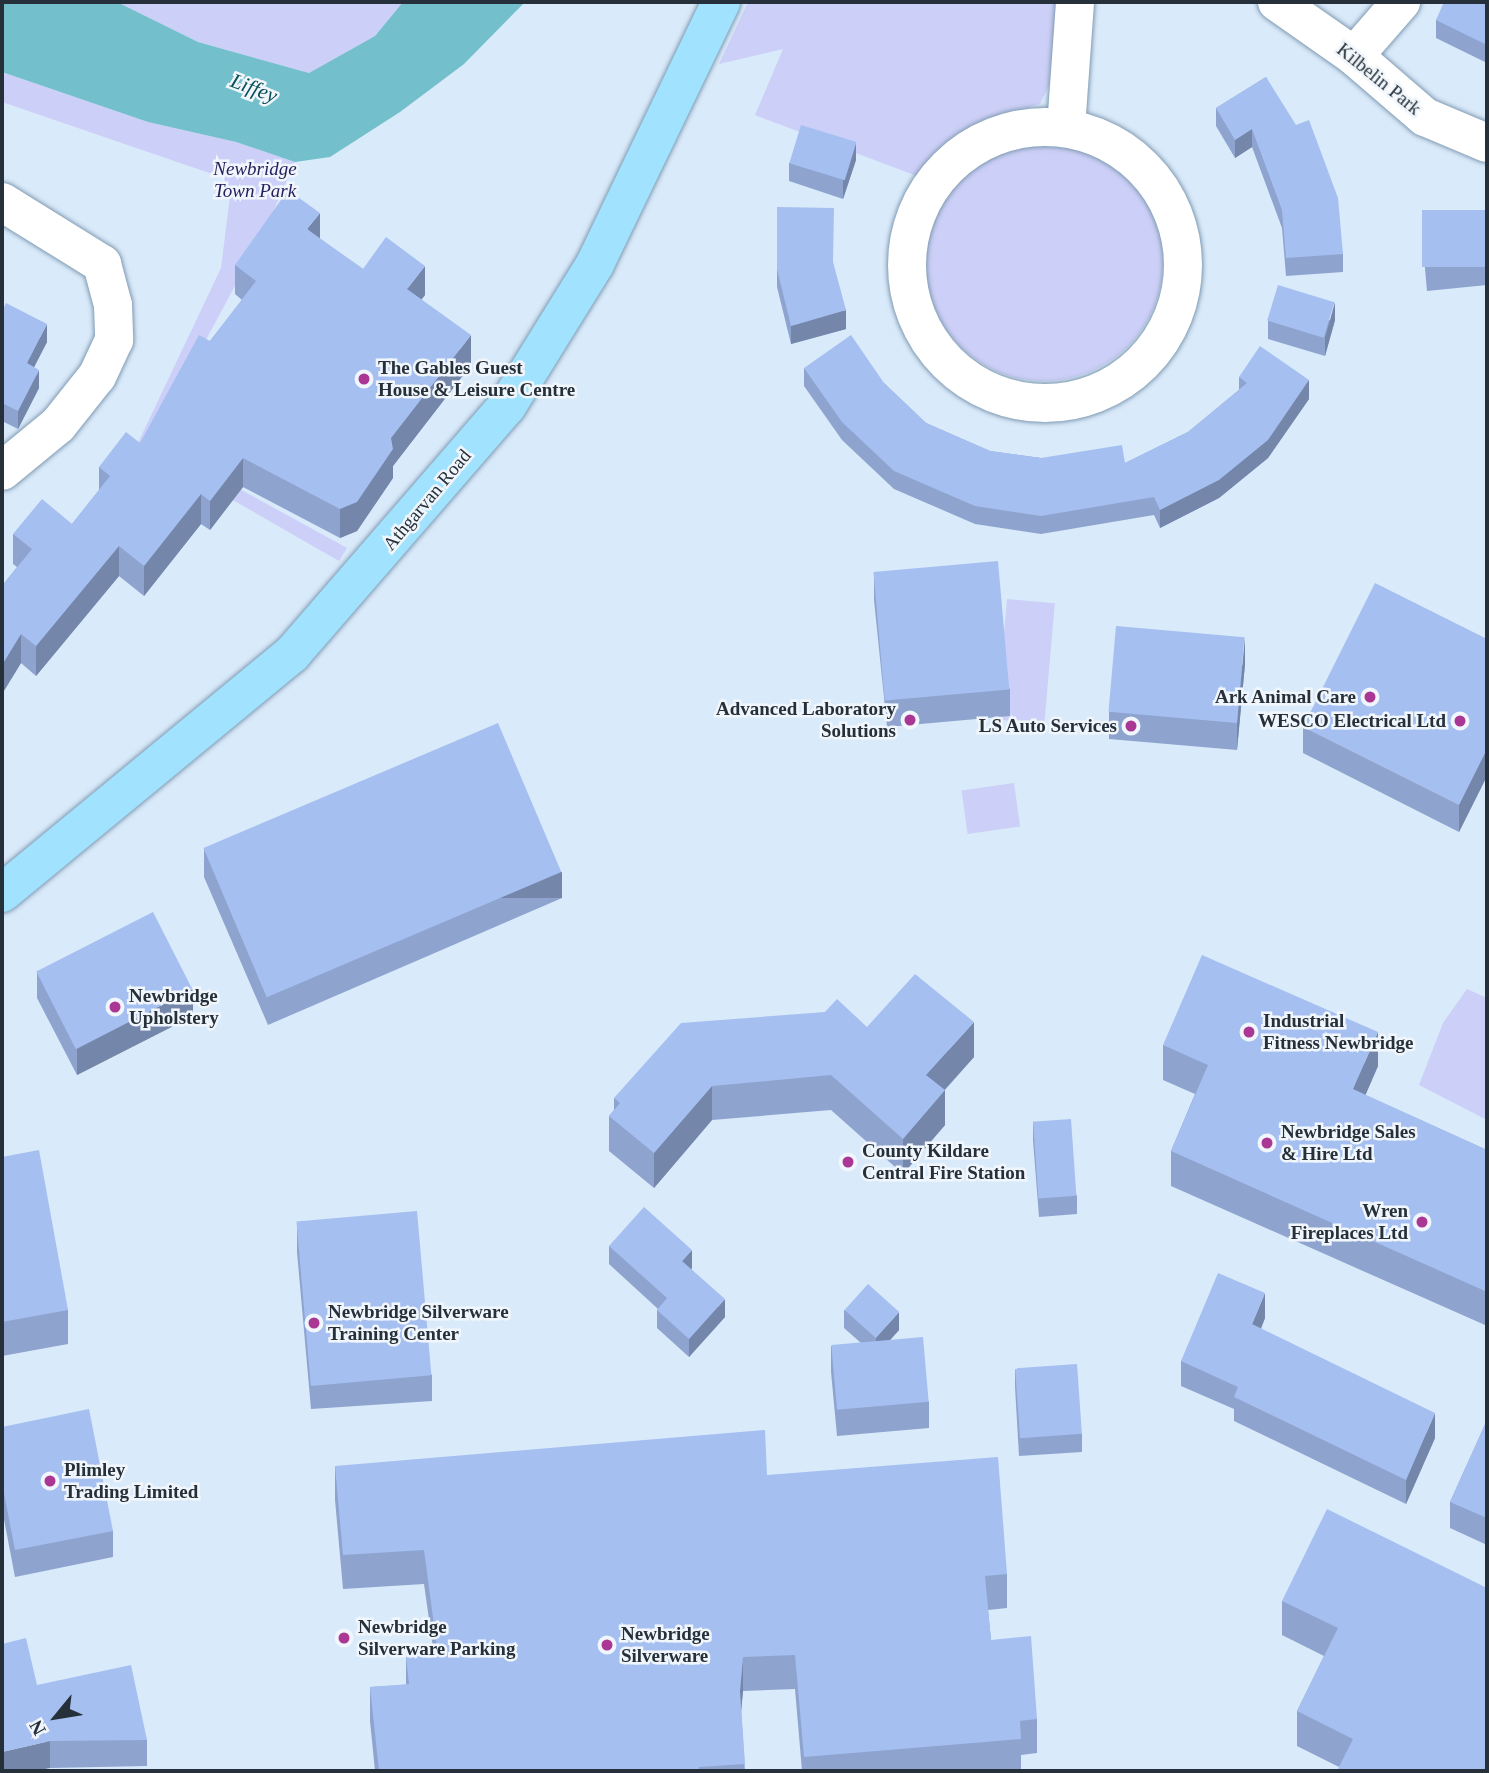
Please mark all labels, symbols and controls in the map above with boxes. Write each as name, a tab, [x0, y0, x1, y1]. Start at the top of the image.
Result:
street label: Kilbelin Park	[1332, 38, 1426, 120]
water label: Liffey	[227, 68, 281, 108]
park label: Newbridge Town Park	[213, 158, 297, 202]
place label: The Gables Guest House & Leisure Centre	[378, 357, 575, 401]
marker: The Gables Guest House & Leisure Centre	[356, 371, 372, 387]
street label: Athgarvan Road	[378, 445, 476, 555]
place label: Ark Animal Care	[1214, 686, 1356, 708]
marker: Ark Animal Care	[1362, 689, 1378, 705]
place label: Advanced Laboratory Solutions	[716, 698, 896, 742]
place label: WESCO Electrical Ltd	[1258, 710, 1446, 732]
marker: Advanced Laboratory Solutions	[902, 712, 918, 728]
marker: WESCO Electrical Ltd	[1452, 713, 1468, 729]
place label: LS Auto Services	[978, 715, 1117, 737]
marker: LS Auto Services	[1123, 718, 1139, 734]
place label: Newbridge Upholstery	[129, 985, 219, 1029]
marker: Newbridge Upholstery	[107, 999, 123, 1015]
place label: Industrial Fitness Newbridge	[1263, 1010, 1413, 1054]
marker: Industrial Fitness Newbridge	[1241, 1024, 1257, 1040]
place label: Newbridge Sales & Hire Ltd	[1281, 1121, 1416, 1165]
marker: Newbridge Sales & Hire Ltd	[1259, 1135, 1275, 1151]
place label: County Kildare Central Fire Station	[862, 1140, 1025, 1184]
marker: County Kildare Central Fire Station	[840, 1154, 856, 1170]
place label: Wren Fireplaces Ltd	[1291, 1200, 1408, 1244]
marker: Wren Fireplaces Ltd	[1414, 1214, 1430, 1230]
place label: Newbridge Silverware Training Center	[328, 1301, 509, 1345]
marker: Newbridge Silverware Training Center	[306, 1315, 322, 1331]
place label: Plimley Trading Limited	[64, 1459, 198, 1503]
marker: Plimley Trading Limited	[42, 1473, 58, 1489]
place label: Newbridge Silverware Parking	[358, 1616, 515, 1660]
place label: Newbridge Silverware	[621, 1623, 710, 1667]
marker: Newbridge Silverware Parking	[336, 1630, 352, 1646]
marker: Newbridge Silverware	[599, 1637, 615, 1653]
north arrow	[21, 1682, 91, 1752]
text: N	[25, 1717, 50, 1739]

